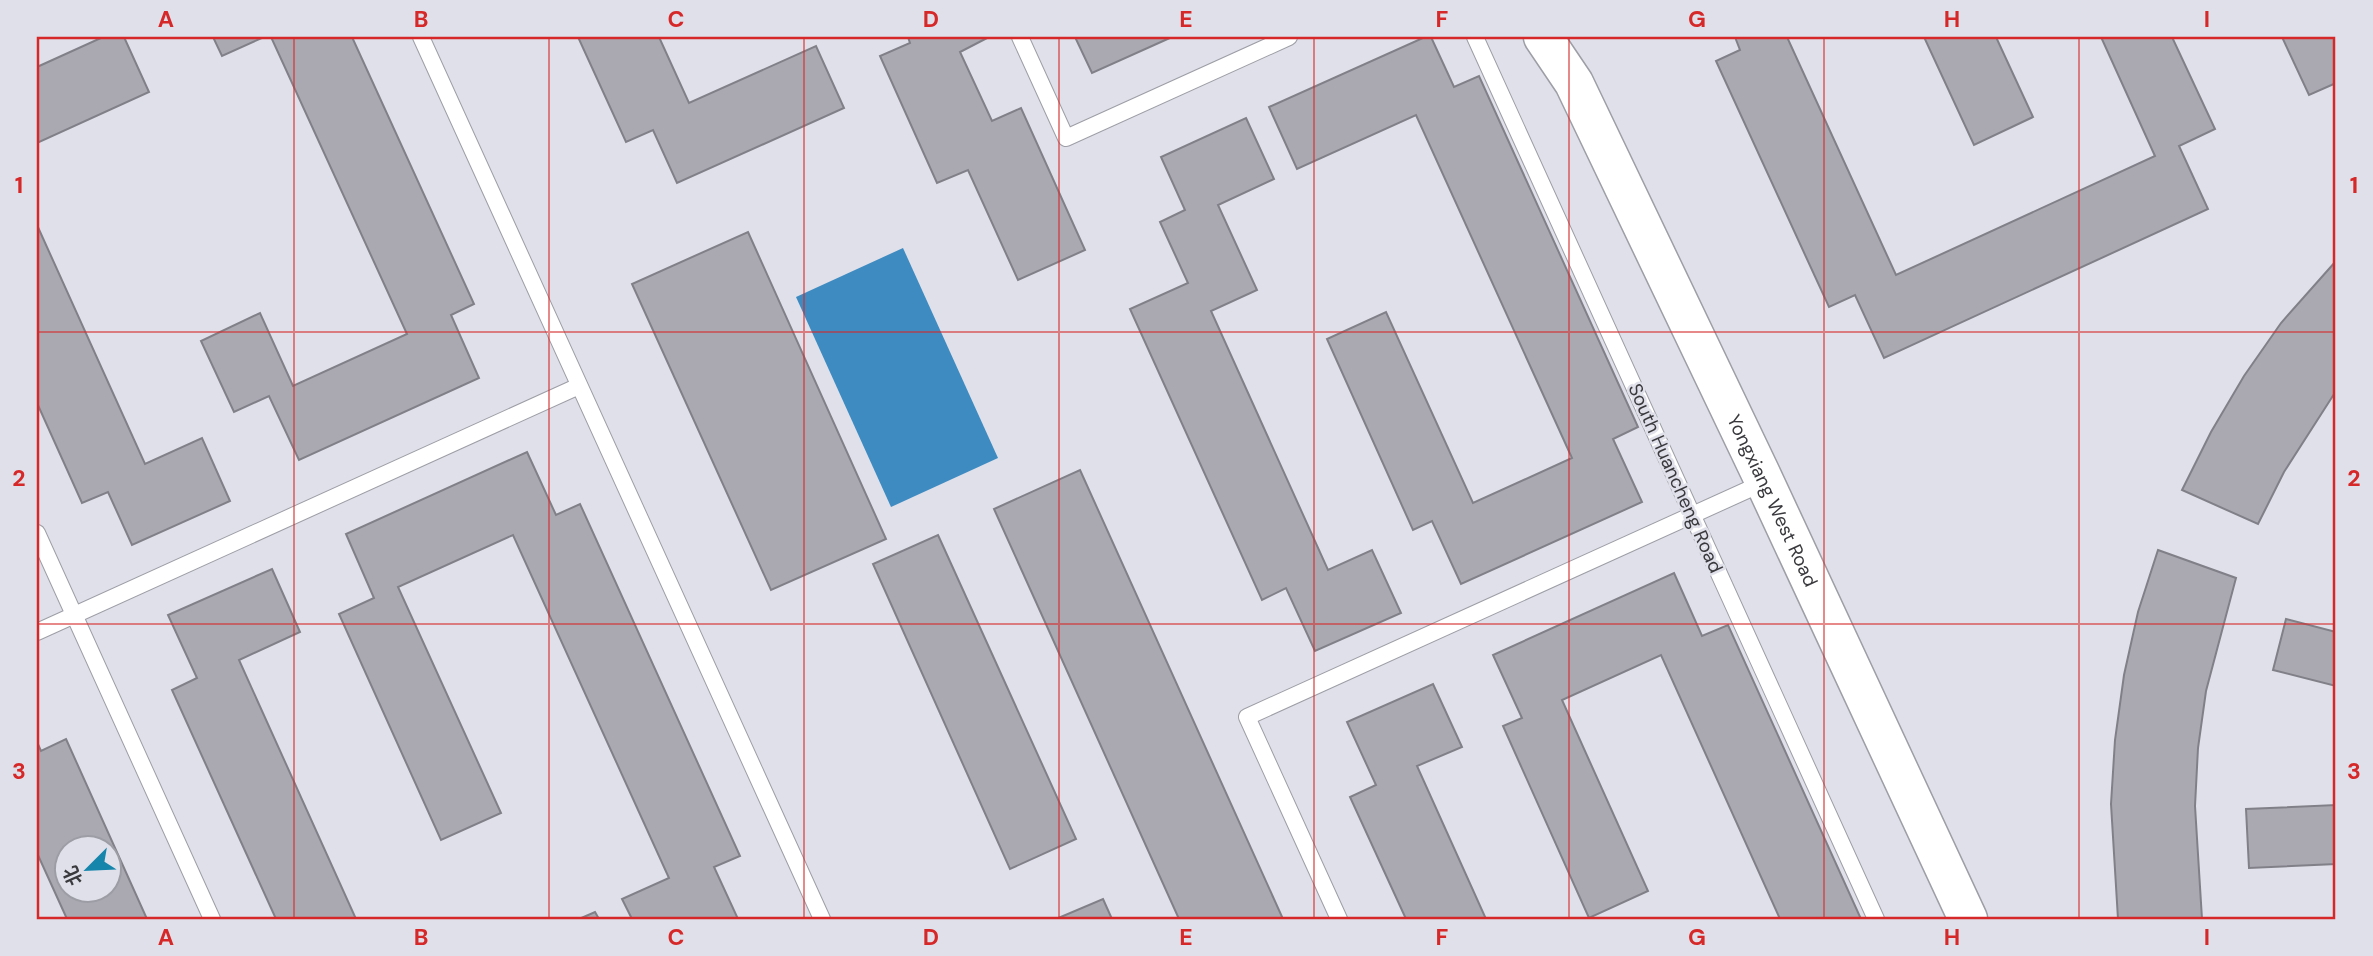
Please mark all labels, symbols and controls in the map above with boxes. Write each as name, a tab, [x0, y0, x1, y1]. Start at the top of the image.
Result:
text: A	[158, 4, 174, 34]
text: B	[414, 4, 428, 34]
text: C	[668, 4, 684, 34]
text: D	[923, 4, 939, 34]
text: E	[1179, 4, 1193, 34]
text: F	[1436, 4, 1449, 34]
text: G	[1688, 4, 1706, 34]
text: H	[1944, 4, 1960, 34]
text: I	[2204, 4, 2210, 34]
text: 1	[15, 170, 23, 200]
text: 1	[2350, 170, 2358, 200]
street label: South Huancheng Road	[1622, 379, 1729, 577]
street label: Yongxiang West Road	[1721, 411, 1824, 591]
text: 2	[12, 463, 26, 493]
text: 2	[2347, 463, 2361, 493]
text: 3	[12, 756, 26, 786]
text: 3	[2347, 756, 2361, 786]
north arrow	[52, 834, 122, 904]
text: 北	[58, 862, 88, 889]
text: A	[158, 922, 174, 952]
text: B	[414, 922, 428, 952]
text: C	[668, 922, 684, 952]
text: D	[923, 922, 939, 952]
text: E	[1179, 922, 1193, 952]
text: F	[1436, 922, 1449, 952]
text: G	[1688, 922, 1706, 952]
text: H	[1944, 922, 1960, 952]
text: I	[2204, 922, 2210, 952]

